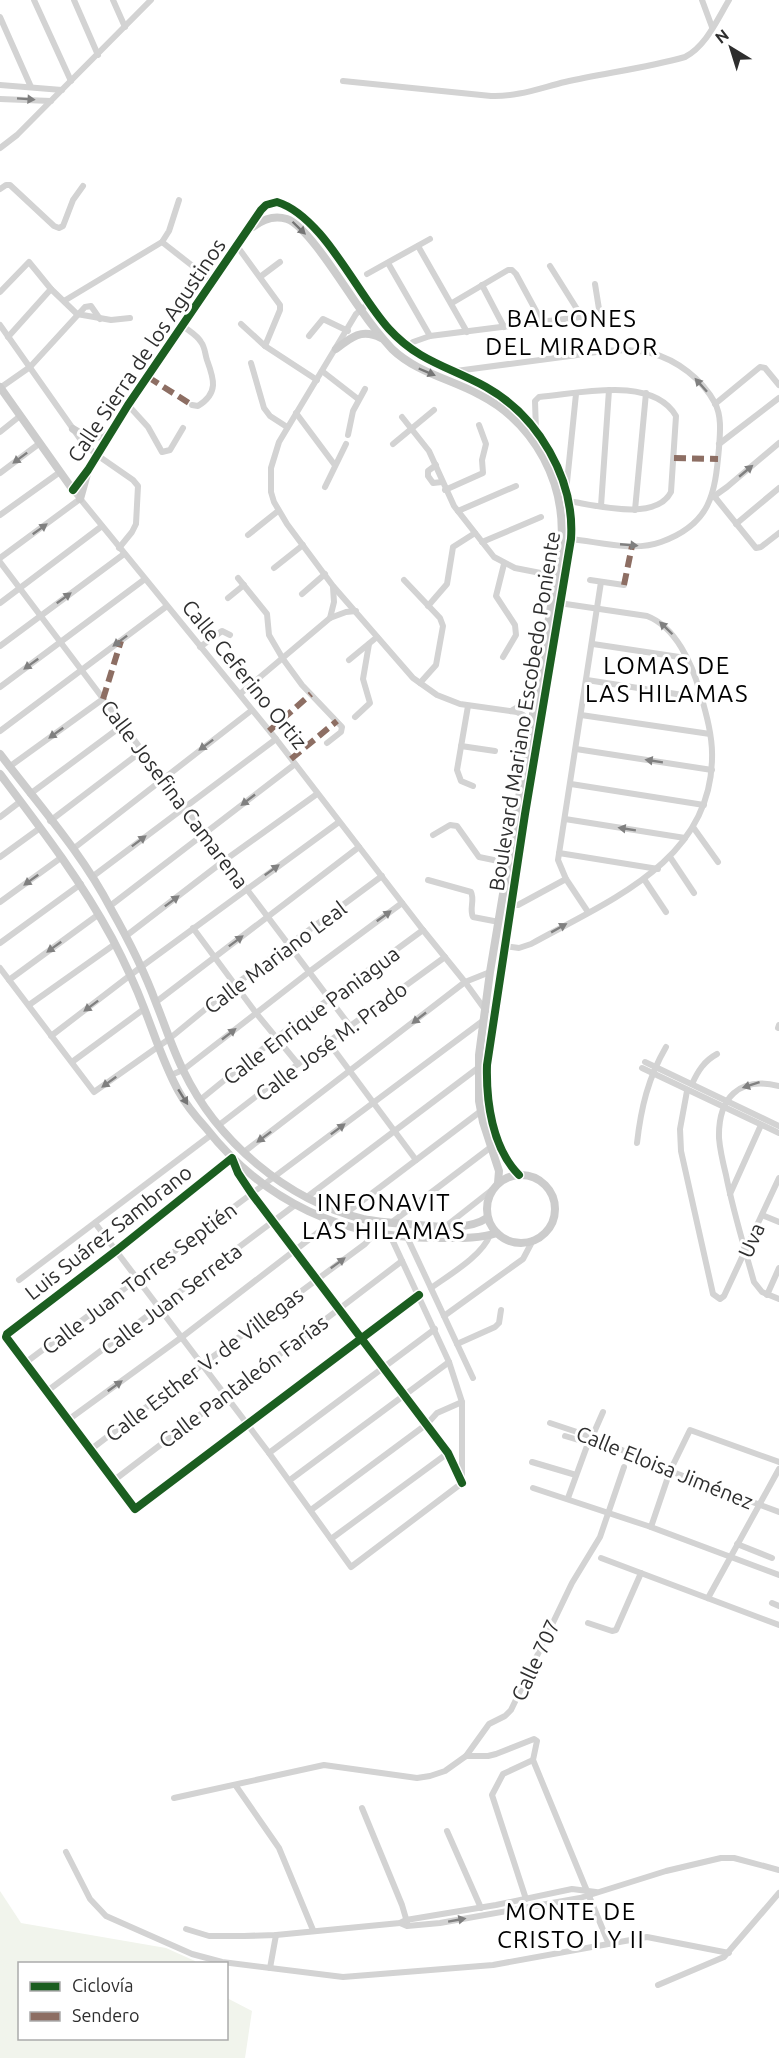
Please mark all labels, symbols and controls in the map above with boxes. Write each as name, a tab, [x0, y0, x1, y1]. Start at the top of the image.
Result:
north arrow	[701, 18, 761, 78]
text: N	[712, 25, 732, 47]
one-way arrow	[16, 95, 35, 104]
one-way arrow	[291, 221, 305, 235]
street label: Calle Sierra de los Agustinos	[62, 234, 230, 466]
district label: BALCONES DEL MIRADOR	[485, 305, 659, 360]
one-way arrow	[419, 367, 437, 377]
one-way arrow	[694, 378, 708, 393]
one-way arrow	[12, 452, 28, 464]
one-way arrow	[738, 465, 753, 478]
one-way arrow	[32, 523, 48, 535]
street label: Boulevard Mariano Escobedo Poniente	[484, 529, 564, 893]
one-way arrow	[620, 540, 639, 550]
one-way arrow	[55, 592, 71, 604]
street label: Calle Ceferino Ortiz	[178, 595, 312, 753]
one-way arrow	[658, 621, 673, 635]
one-way arrow	[113, 635, 128, 647]
district label: LOMAS DE LAS HILAMAS	[585, 652, 749, 707]
one-way arrow	[24, 658, 40, 670]
street label: Calle Josefina Camarena	[96, 695, 254, 893]
one-way arrow	[49, 727, 65, 739]
one-way arrow	[198, 739, 213, 751]
one-way arrow	[644, 757, 663, 766]
one-way arrow	[241, 793, 256, 805]
one-way arrow	[618, 824, 637, 833]
one-way arrow	[131, 835, 147, 848]
one-way arrow	[264, 864, 280, 876]
one-way arrow	[23, 873, 38, 885]
one-way arrow	[165, 895, 180, 907]
street label: Calle Mariano Leal	[199, 896, 351, 1018]
one-way arrow	[376, 910, 392, 923]
one-way arrow	[550, 923, 567, 933]
one-way arrow	[228, 935, 244, 947]
one-way arrow	[46, 941, 62, 953]
street label: Calle Enrique Paniagua	[218, 941, 404, 1089]
street label: Calle José M. Prado	[251, 976, 411, 1106]
one-way arrow	[83, 999, 98, 1011]
one-way arrow	[412, 1012, 428, 1024]
one-way arrow	[221, 1029, 236, 1041]
one-way arrow	[102, 1076, 118, 1088]
one-way arrow	[742, 1081, 760, 1090]
one-way arrow	[177, 1089, 188, 1105]
one-way arrow	[330, 1123, 346, 1135]
one-way arrow	[257, 1130, 272, 1142]
street label: Luis Suárez Sambrano	[20, 1160, 196, 1304]
district label: INFONAVIT LAS HILAMAS	[302, 1189, 466, 1244]
street label: Calle Juan Torres Septién	[37, 1197, 241, 1359]
street label: Uva	[733, 1219, 769, 1261]
street label: Calle Juan Serreta	[96, 1238, 246, 1360]
one-way arrow	[329, 1257, 345, 1269]
street label: Calle Esther V. de Villegas	[101, 1282, 307, 1446]
street label: Calle Pantaleón Farías	[154, 1310, 332, 1452]
one-way arrow	[107, 1380, 123, 1392]
street label: Calle Eloisa Jiménez	[573, 1420, 757, 1514]
street label: Calle 707	[506, 1616, 564, 1704]
district label: MONTE DE CRISTO I Y II	[497, 1898, 645, 1953]
one-way arrow	[448, 1915, 467, 1924]
legend	[18, 1962, 228, 2040]
text: Ciclovía	[72, 1975, 133, 1995]
text: Sendero	[72, 2005, 139, 2025]

